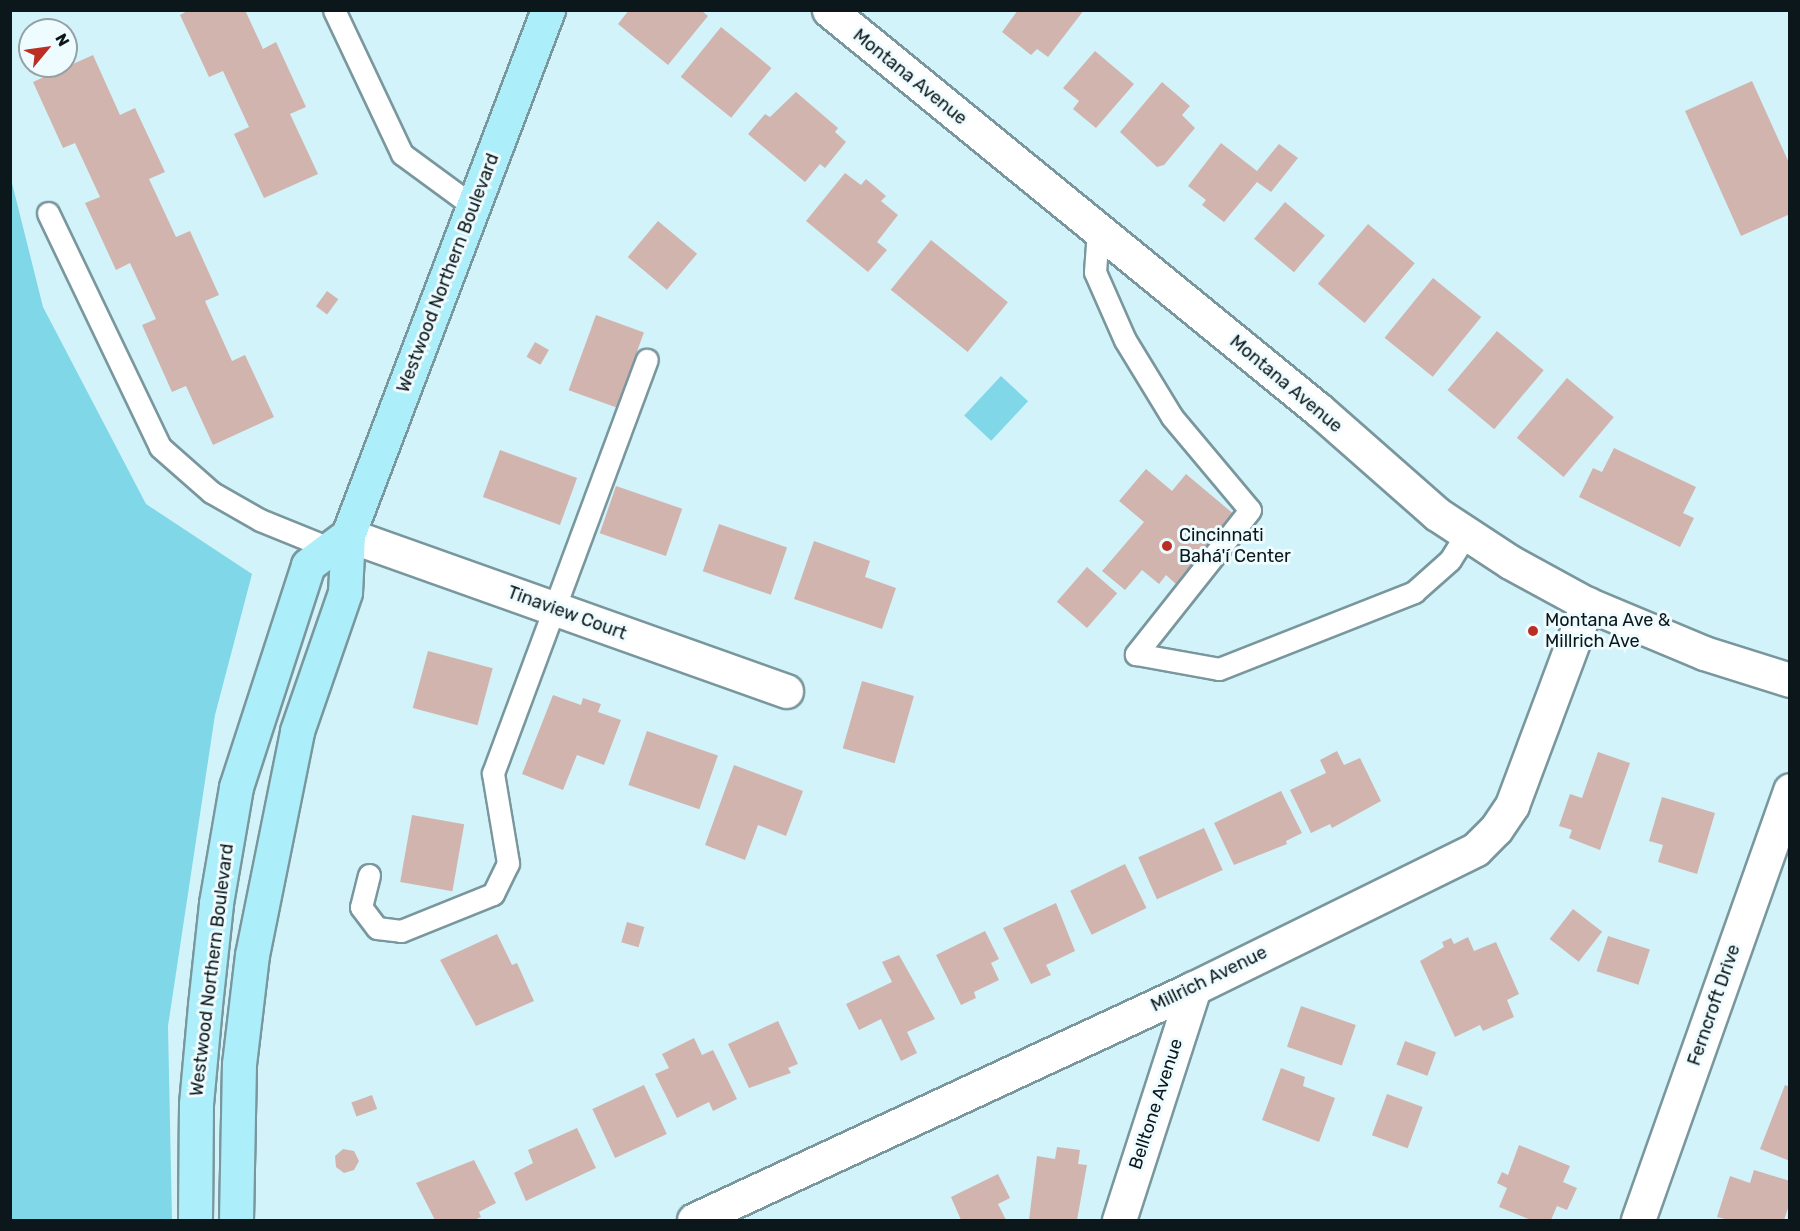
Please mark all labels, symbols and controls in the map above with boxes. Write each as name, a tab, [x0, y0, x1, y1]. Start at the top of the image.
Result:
north arrow	[18, 18, 78, 78]
street label: Montana Avenue	[849, 24, 971, 130]
text: N	[51, 30, 74, 50]
street label: Westwood Northern Boulevard	[392, 150, 504, 396]
street label: Montana Avenue	[1225, 331, 1347, 437]
place label: Cincinnati Bahá'í Center	[1179, 525, 1291, 568]
marker: Cincinnati Bahá'í Center	[1160, 539, 1174, 553]
street label: Tinaview Court	[504, 581, 630, 645]
place label: Montana Ave & Millrich Ave	[1545, 610, 1671, 652]
marker: Montana Ave & Millrich Ave	[1526, 624, 1540, 638]
street label: Westwood Northern Boulevard	[186, 842, 238, 1098]
street label: Millrich Avenue	[1147, 941, 1271, 1017]
street label: Ferncroft Drive	[1683, 942, 1745, 1068]
street label: Belltone Avenue	[1125, 1036, 1187, 1172]

